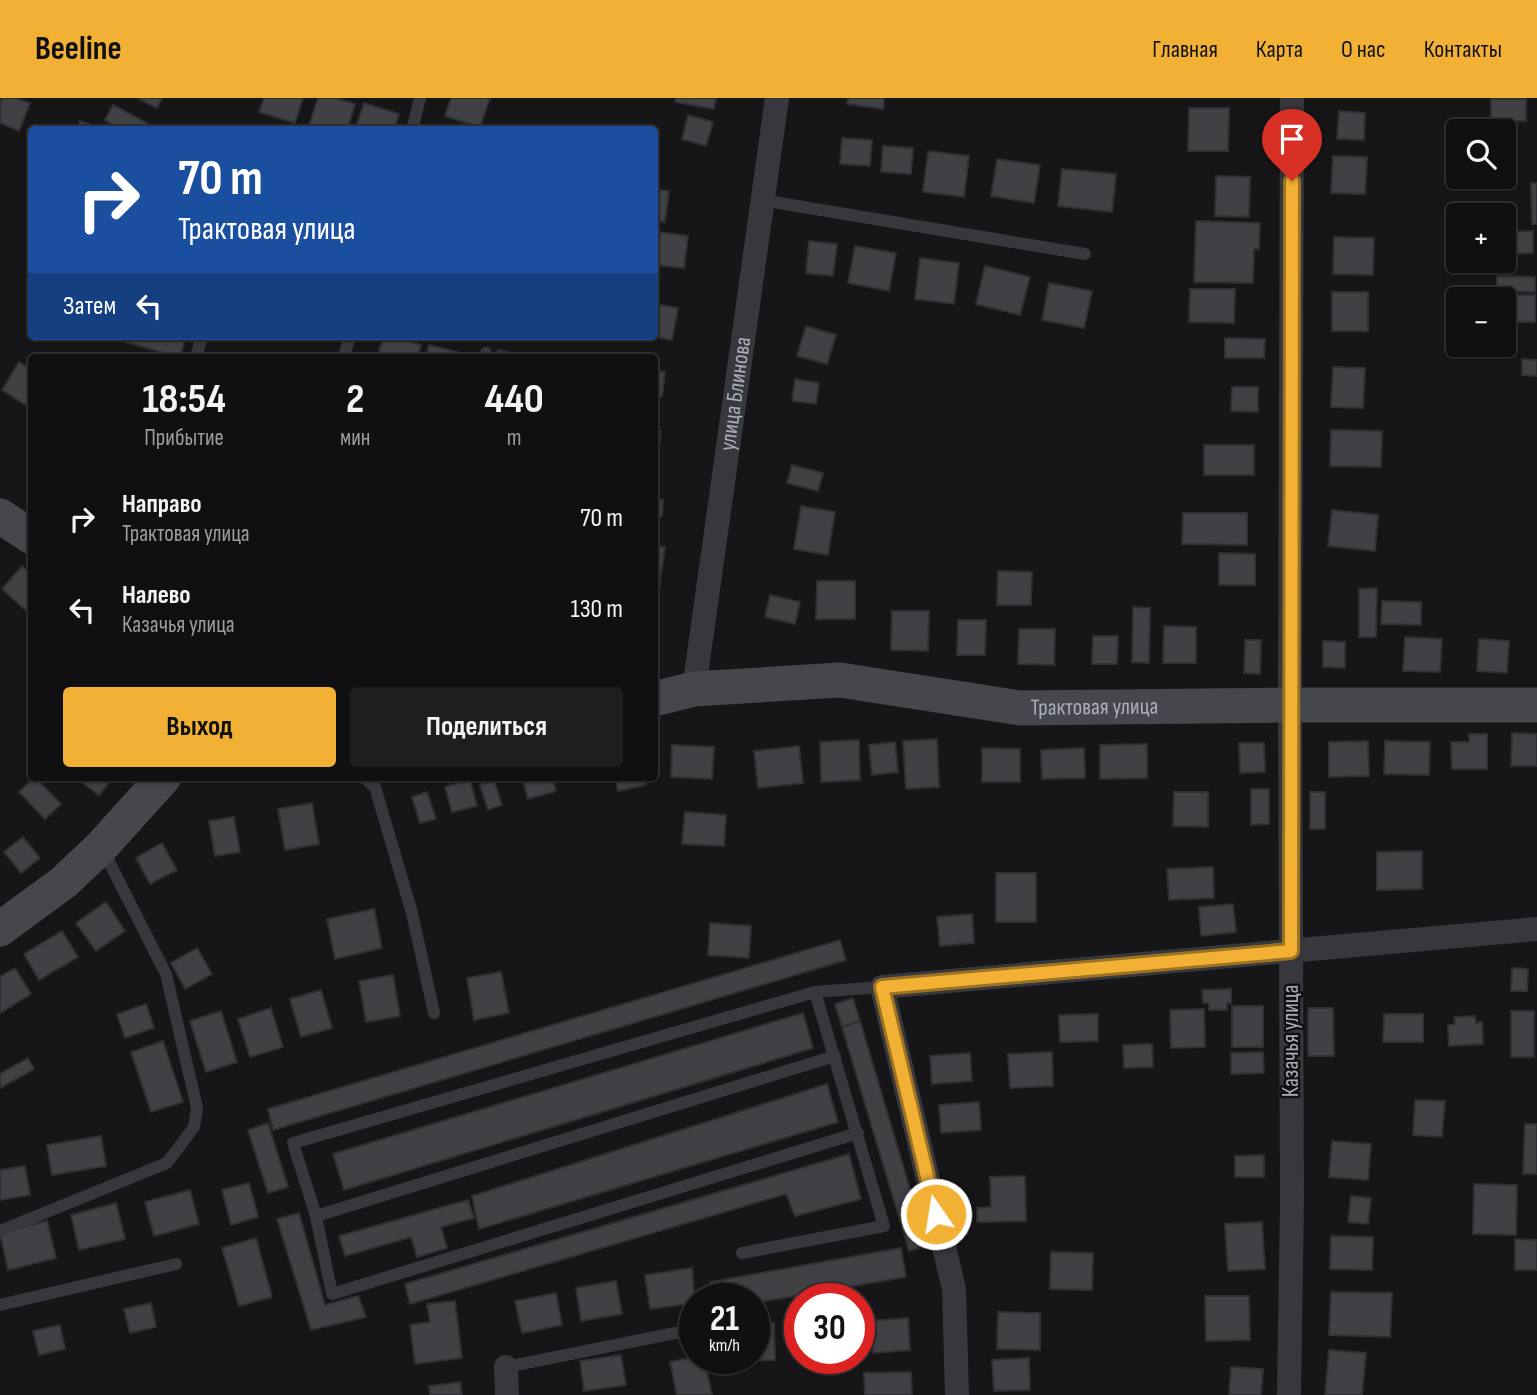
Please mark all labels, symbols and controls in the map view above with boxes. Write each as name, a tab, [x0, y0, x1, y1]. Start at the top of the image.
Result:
text: Beeline	[35, 29, 122, 69]
text: Главная	[1152, 35, 1218, 64]
text: Карта	[1256, 35, 1303, 64]
text: О нас	[1341, 35, 1386, 64]
text: Контакты	[1424, 35, 1502, 64]
pin	[1262, 109, 1322, 181]
map controls	[1446, 119, 1516, 357]
button: search	[1446, 119, 1516, 189]
icon: arrive	[1273, 120, 1311, 158]
text: 70 m	[178, 150, 263, 209]
icon: right	[63, 154, 154, 245]
button: +	[1446, 203, 1516, 273]
text: Трактовая улица	[178, 210, 356, 249]
icon: left	[130, 287, 168, 325]
button: −	[1446, 287, 1516, 357]
text: Затем	[63, 291, 116, 322]
street label: улица Блинова	[714, 335, 757, 453]
text: 18:54	[142, 374, 226, 425]
text: 2	[346, 374, 364, 425]
text: 440	[485, 374, 544, 425]
text: Прибытие	[144, 424, 224, 452]
text: мин	[340, 424, 370, 452]
text: m	[507, 424, 522, 452]
text: Направо	[122, 489, 201, 520]
icon: right	[63, 500, 101, 538]
text: 70 m	[580, 503, 623, 534]
text: Трактовая улица	[122, 520, 250, 548]
text: Налево	[122, 580, 191, 611]
icon: left	[63, 591, 101, 629]
text: 130 m	[571, 594, 623, 625]
text: Казачья улица	[122, 611, 235, 639]
button: Выход	[63, 687, 336, 767]
button: Поделиться	[350, 687, 623, 767]
street label: Трактовая улица	[1030, 692, 1158, 722]
street label: Казачья улица	[1277, 985, 1305, 1097]
position arrow	[899, 1177, 973, 1251]
speed limit sign: 30	[784, 1283, 875, 1374]
text: 21	[710, 1298, 739, 1341]
text: km/h	[709, 1335, 740, 1356]

